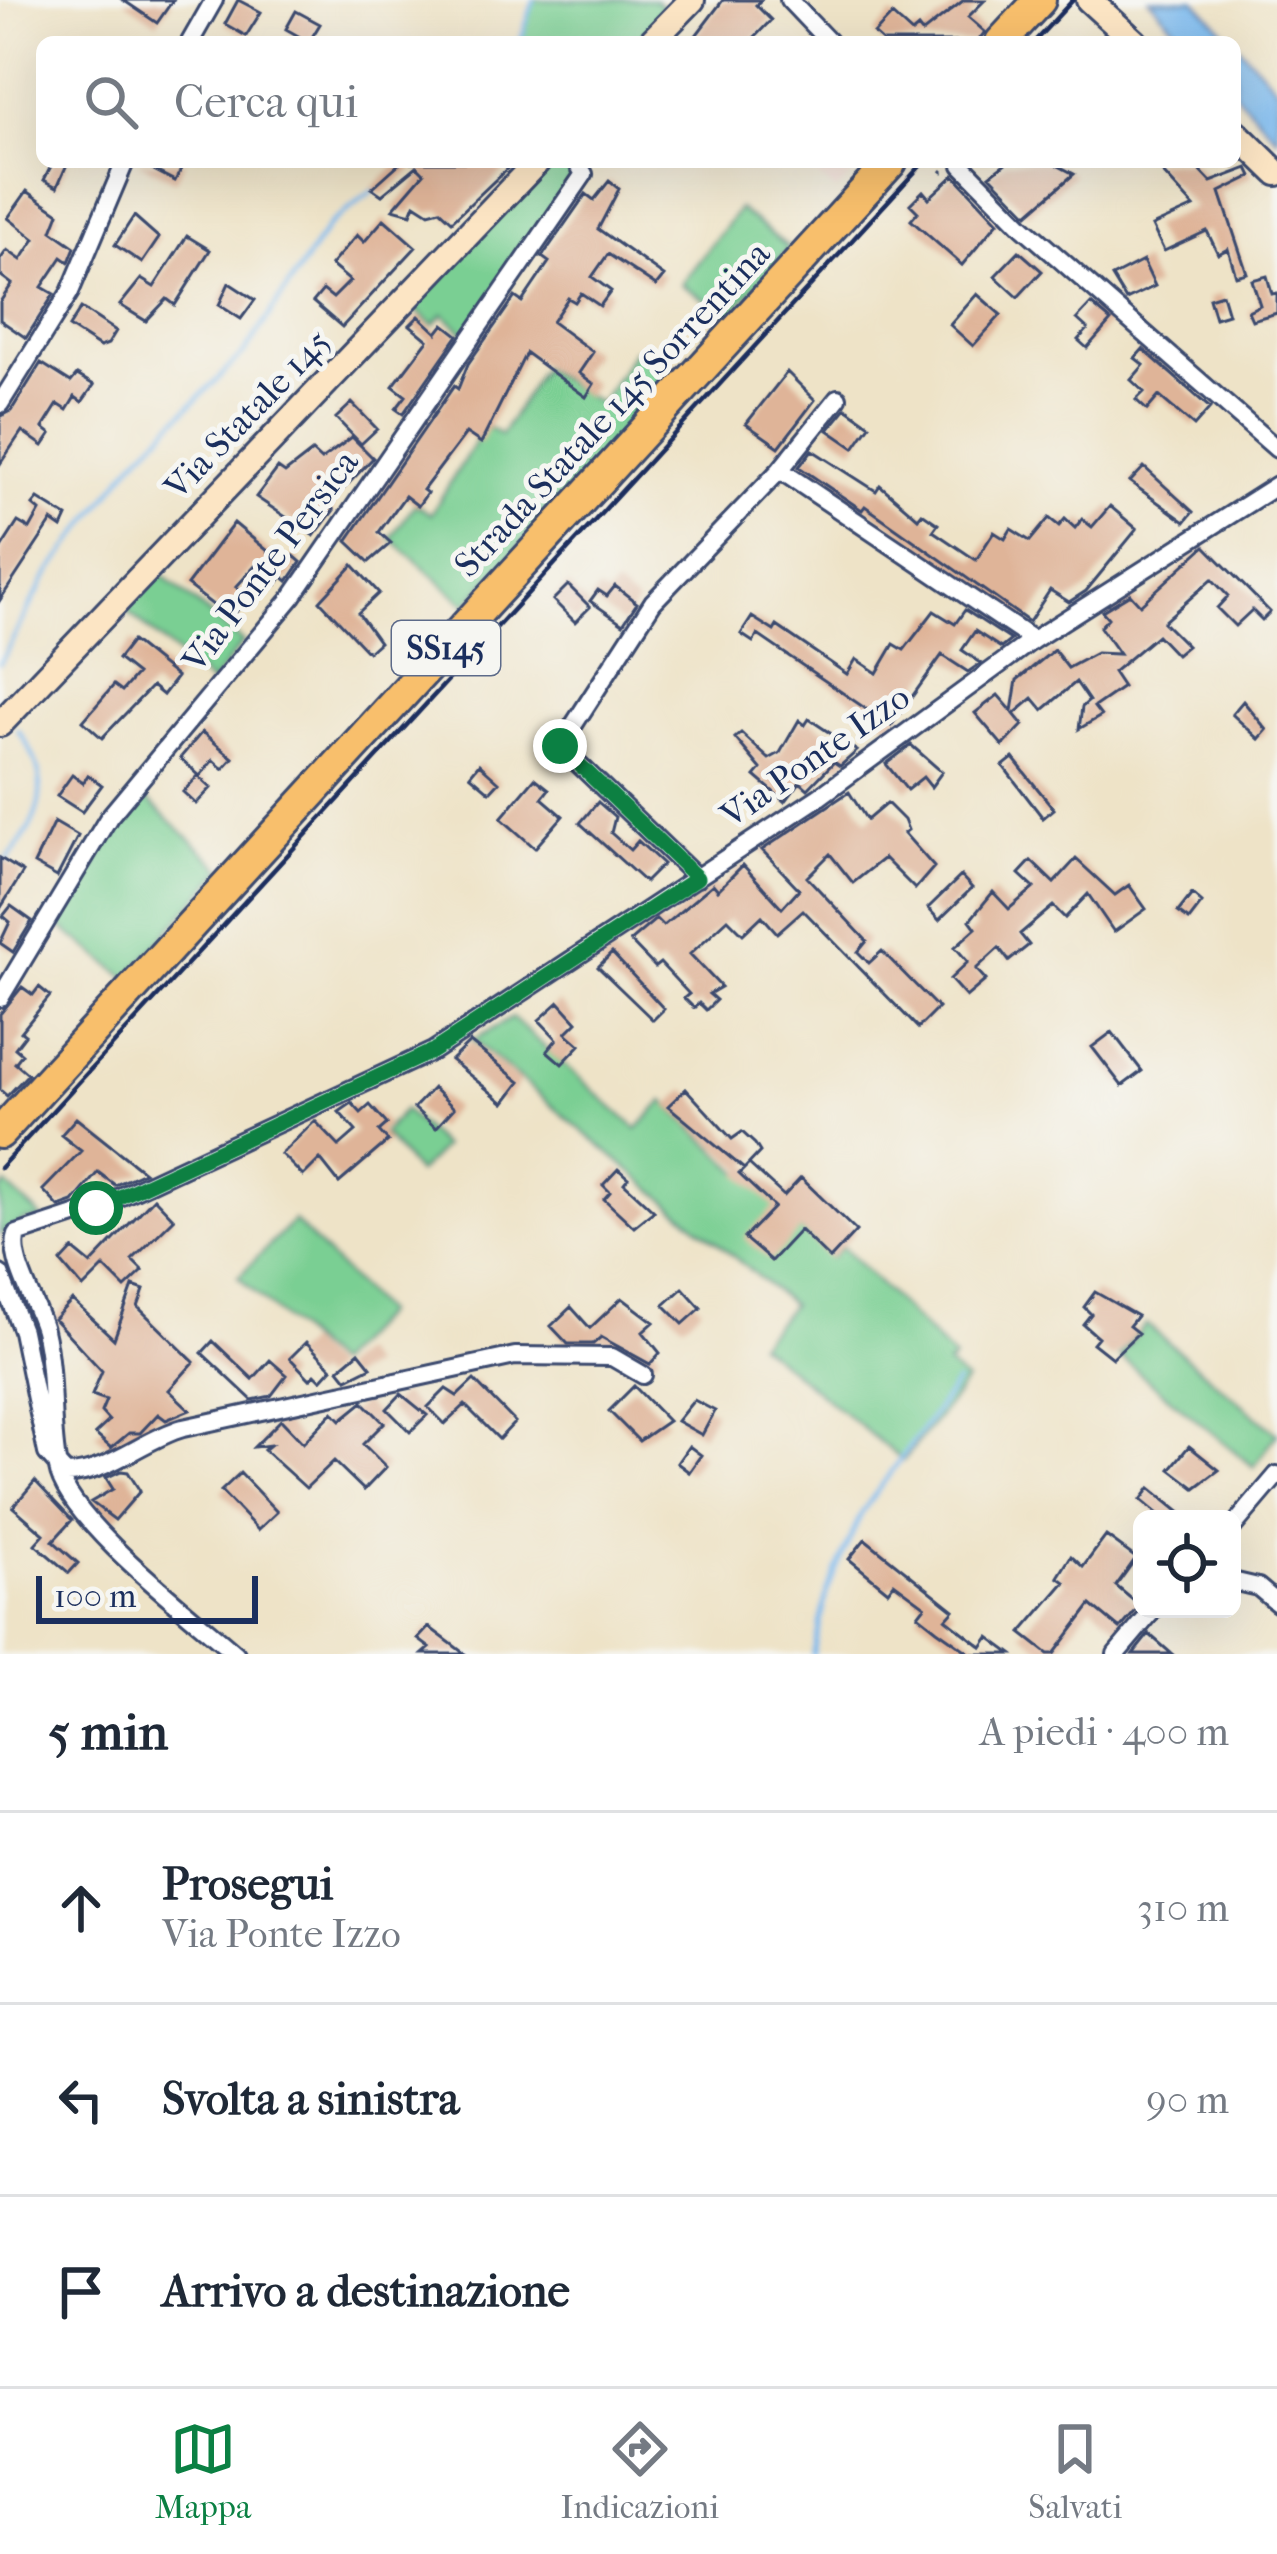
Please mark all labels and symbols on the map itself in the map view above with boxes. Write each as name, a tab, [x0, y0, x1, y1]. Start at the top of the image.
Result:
street label: Strada Statale 145 Sorrentina	[446, 232, 779, 585]
street label: Via Statale 145	[155, 320, 338, 508]
street label: Via Ponte Persica	[172, 442, 367, 681]
road number: SS145	[392, 621, 500, 675]
street label: Via Ponte Izzo	[712, 676, 917, 837]
route end	[533, 719, 587, 773]
route start	[69, 1181, 123, 1235]
scale bar	[36, 1570, 258, 1623]

